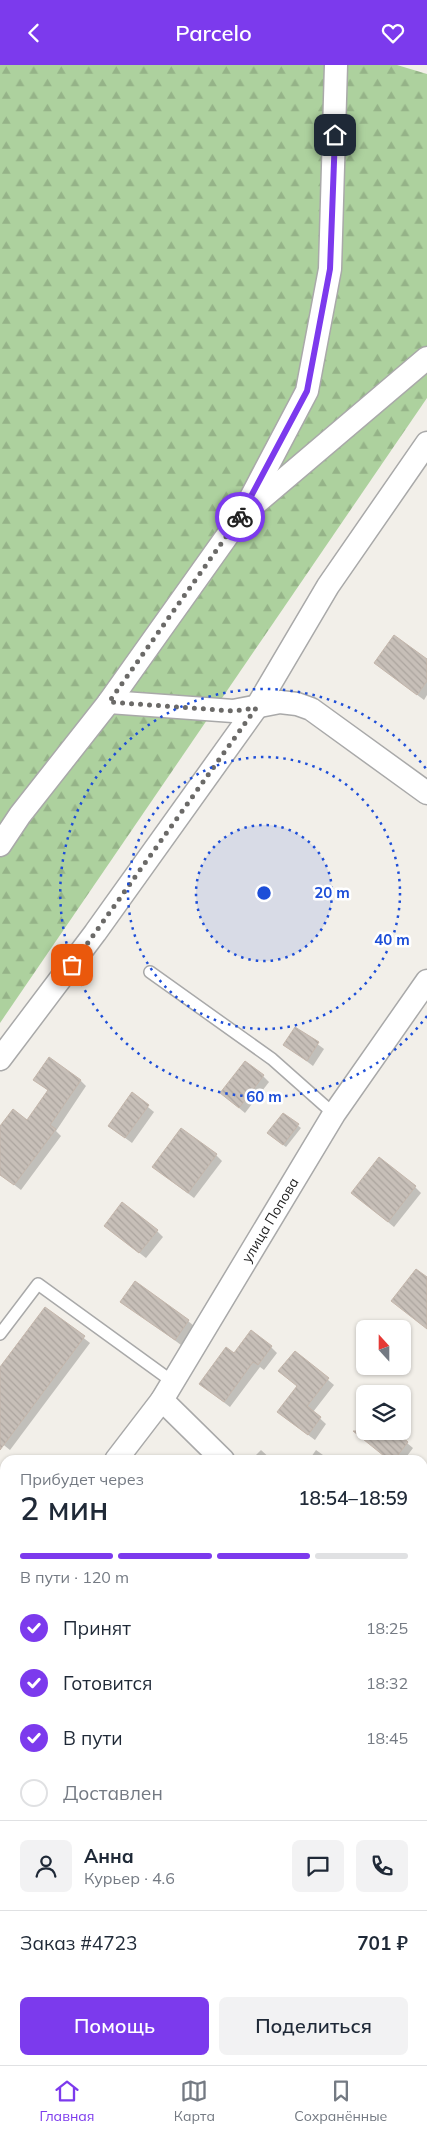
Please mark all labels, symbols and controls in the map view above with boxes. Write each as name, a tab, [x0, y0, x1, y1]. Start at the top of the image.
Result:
icon: back	[20, 19, 48, 47]
text: Parcelo	[175, 19, 252, 47]
icon: heart	[379, 19, 407, 47]
pin	[314, 114, 356, 156]
icon: home	[321, 121, 349, 149]
courier	[215, 492, 265, 542]
icon: bike	[226, 503, 254, 531]
text: 20 m	[314, 883, 350, 902]
centre of rings	[255, 884, 273, 902]
text: 40 m	[374, 930, 410, 949]
pin	[51, 944, 93, 986]
icon: bag	[58, 951, 86, 979]
text: 60 m	[246, 1087, 282, 1106]
street label: улица Попова	[238, 1174, 302, 1266]
north arrow	[356, 1320, 411, 1375]
map controls	[356, 1320, 411, 1440]
button: layers	[356, 1385, 411, 1440]
text: Прибудет через	[20, 1469, 144, 1489]
text: 18:54–18:59	[298, 1486, 408, 1510]
text: 2 мин	[20, 1488, 108, 1528]
text: В пути · 120 m	[20, 1567, 129, 1587]
icon: check	[20, 1614, 48, 1642]
text: Принят	[63, 1616, 131, 1640]
text: 18:25	[366, 1618, 408, 1638]
icon: check	[20, 1669, 48, 1697]
text: Готовится	[63, 1671, 153, 1695]
text: 18:32	[366, 1673, 408, 1693]
icon: check	[20, 1724, 48, 1752]
text: В пути	[63, 1726, 122, 1750]
text: 18:45	[366, 1728, 408, 1748]
text: Доставлен	[63, 1781, 163, 1805]
button: person	[20, 1840, 72, 1892]
button: chat	[292, 1840, 344, 1892]
button: phone	[356, 1840, 408, 1892]
text: Анна	[84, 1844, 134, 1868]
text: Курьер · 4.6	[84, 1868, 175, 1888]
text: Заказ #4723	[20, 1931, 137, 1955]
text: 701 ₽	[357, 1931, 408, 1955]
button: Помощь	[20, 1997, 209, 2055]
button: Поделиться	[219, 1997, 408, 2055]
tab: Главная	[40, 2077, 95, 2125]
tab: Карта	[174, 2077, 215, 2125]
tab: Сохранённые	[294, 2077, 387, 2125]

